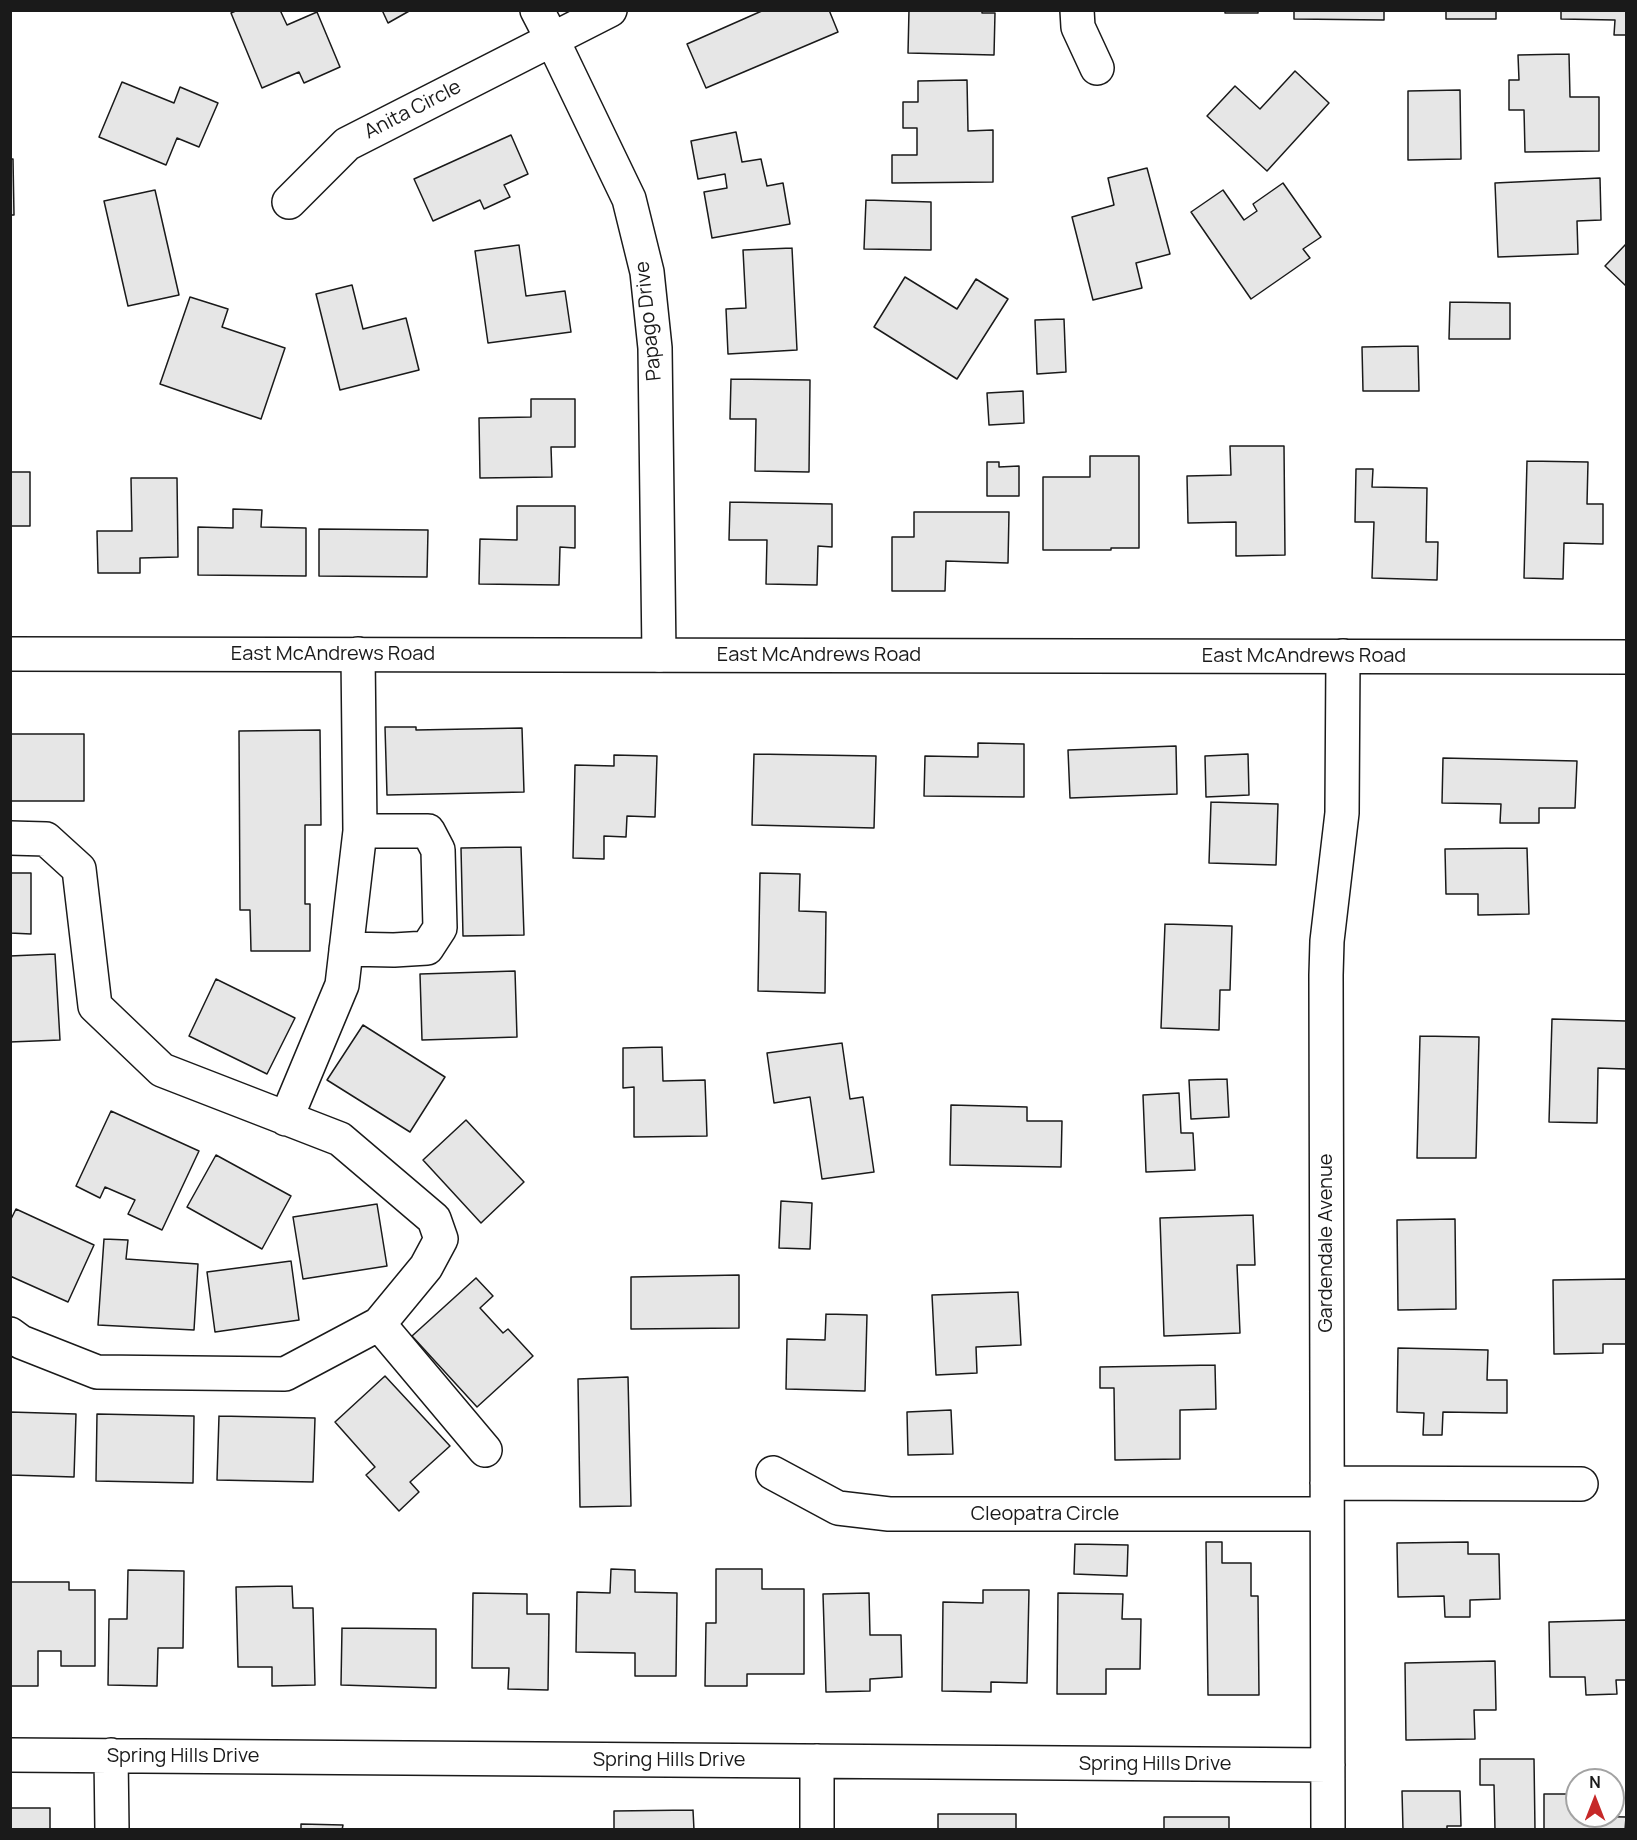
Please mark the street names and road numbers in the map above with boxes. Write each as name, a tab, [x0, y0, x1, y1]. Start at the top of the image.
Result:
street label: Anita Circle	[361, 75, 465, 145]
street label: Papago Drive	[631, 260, 667, 382]
street label: East McAndrews Road	[231, 642, 435, 666]
street label: East McAndrews Road	[717, 643, 921, 667]
street label: East McAndrews Road	[1202, 644, 1406, 668]
street label: Gardendale Avenue	[1314, 1153, 1338, 1333]
street label: Cleopatra Circle	[971, 1502, 1119, 1526]
street label: Spring Hills Drive	[107, 1744, 259, 1768]
street label: Spring Hills Drive	[593, 1748, 745, 1772]
street label: Spring Hills Drive	[1079, 1752, 1231, 1776]

